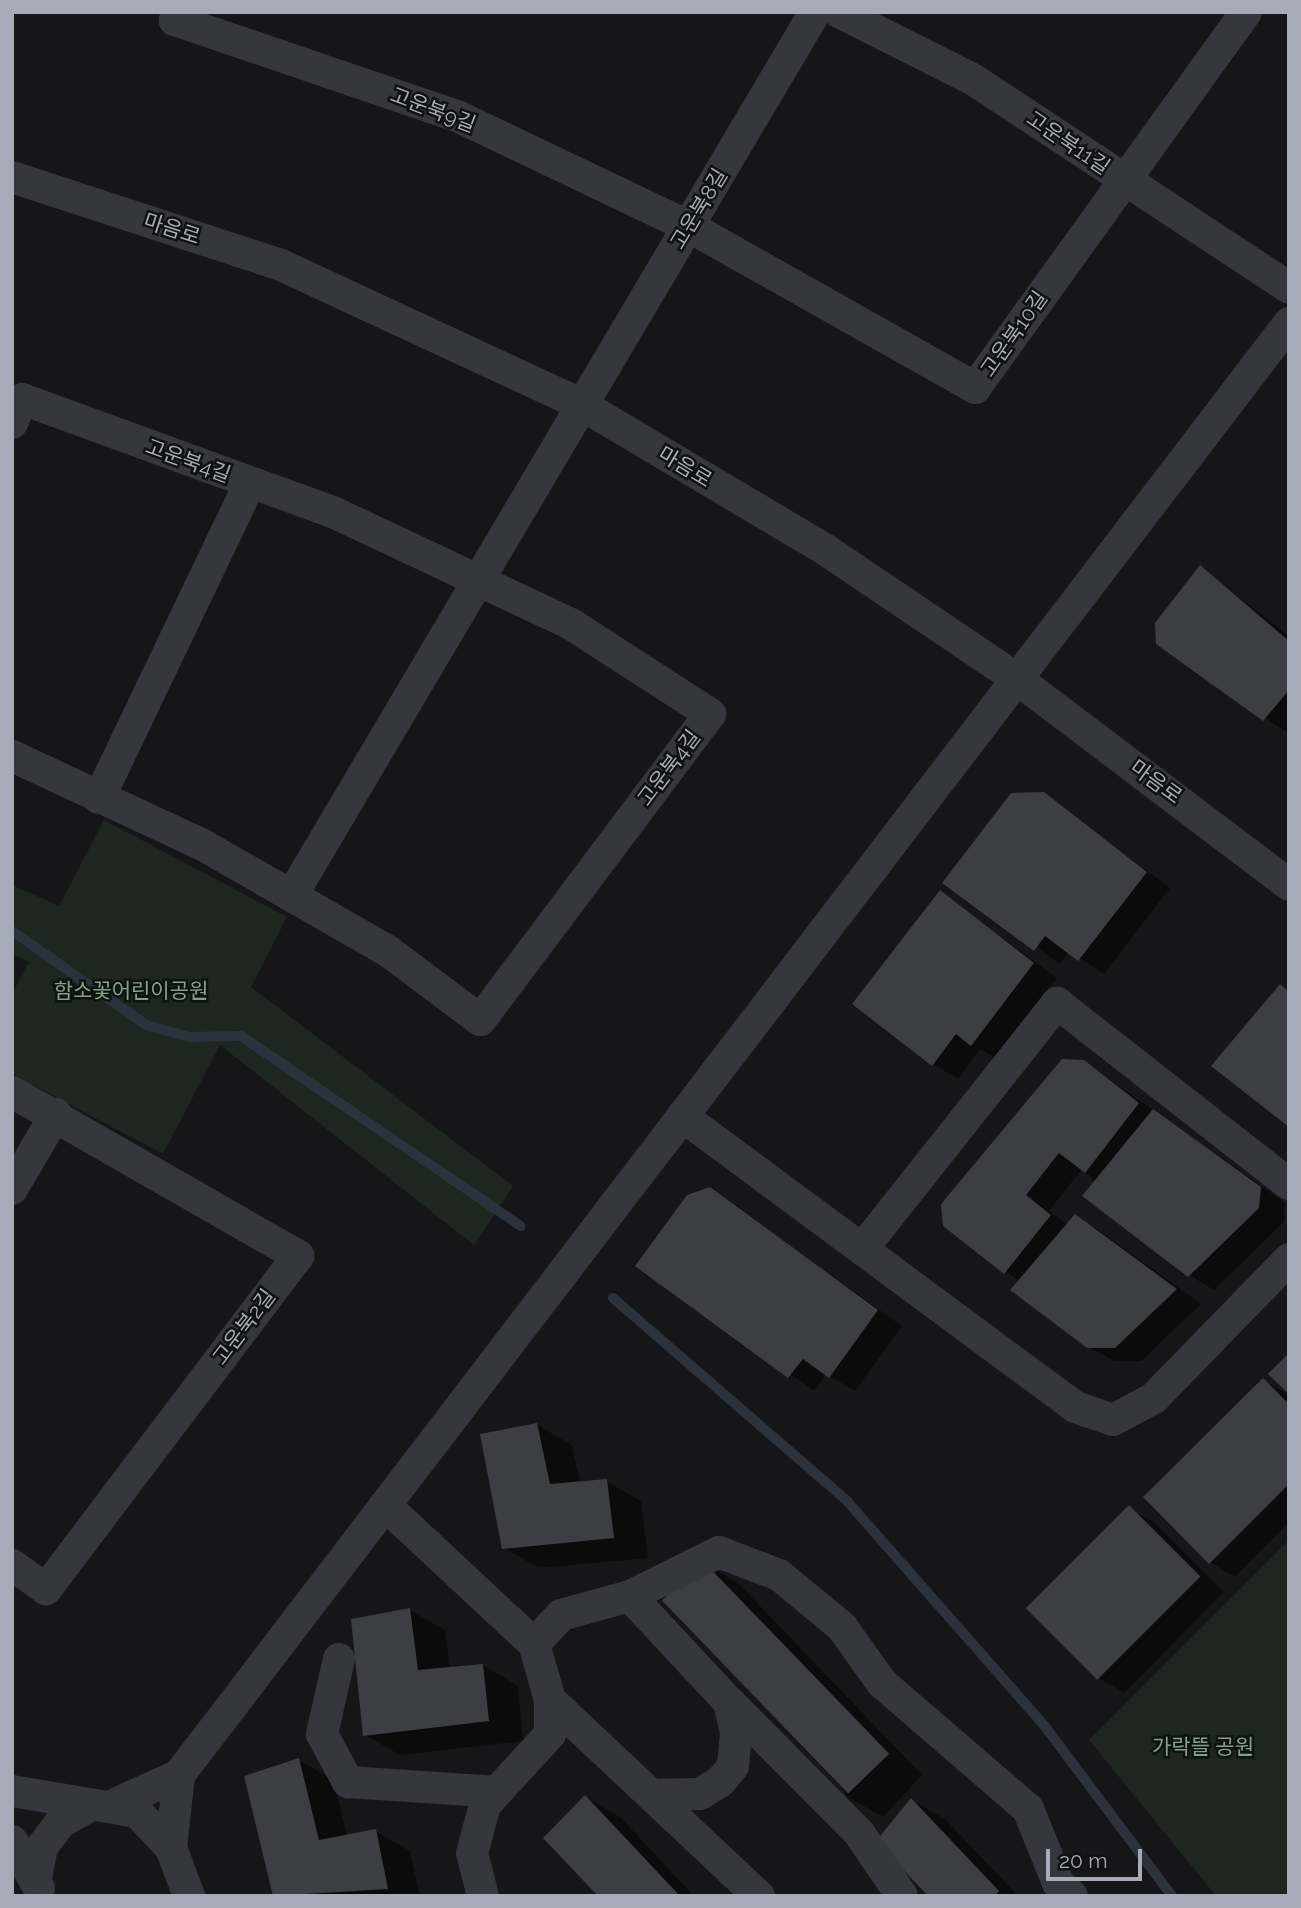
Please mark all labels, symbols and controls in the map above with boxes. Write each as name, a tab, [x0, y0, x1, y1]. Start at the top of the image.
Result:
street label: 고운북9길	[387, 82, 479, 138]
street label: 고운북11길	[1021, 106, 1115, 180]
street label: 고운북8길	[665, 164, 733, 254]
street label: 마음로	[141, 208, 203, 250]
street label: 고운북10길	[975, 286, 1053, 382]
street label: 고운북4길	[142, 434, 234, 488]
street label: 마음로	[654, 441, 716, 493]
street label: 고운북4길	[632, 725, 706, 811]
street label: 마음로	[1125, 755, 1187, 809]
park label: 함소꽃어린이공원	[54, 978, 208, 1004]
street label: 고운북2길	[207, 1284, 281, 1370]
park label: 가락뜰 공원	[1152, 1734, 1254, 1760]
scale bar	[1049, 1834, 1145, 1878]
text: 20 m	[1059, 1848, 1107, 1873]

